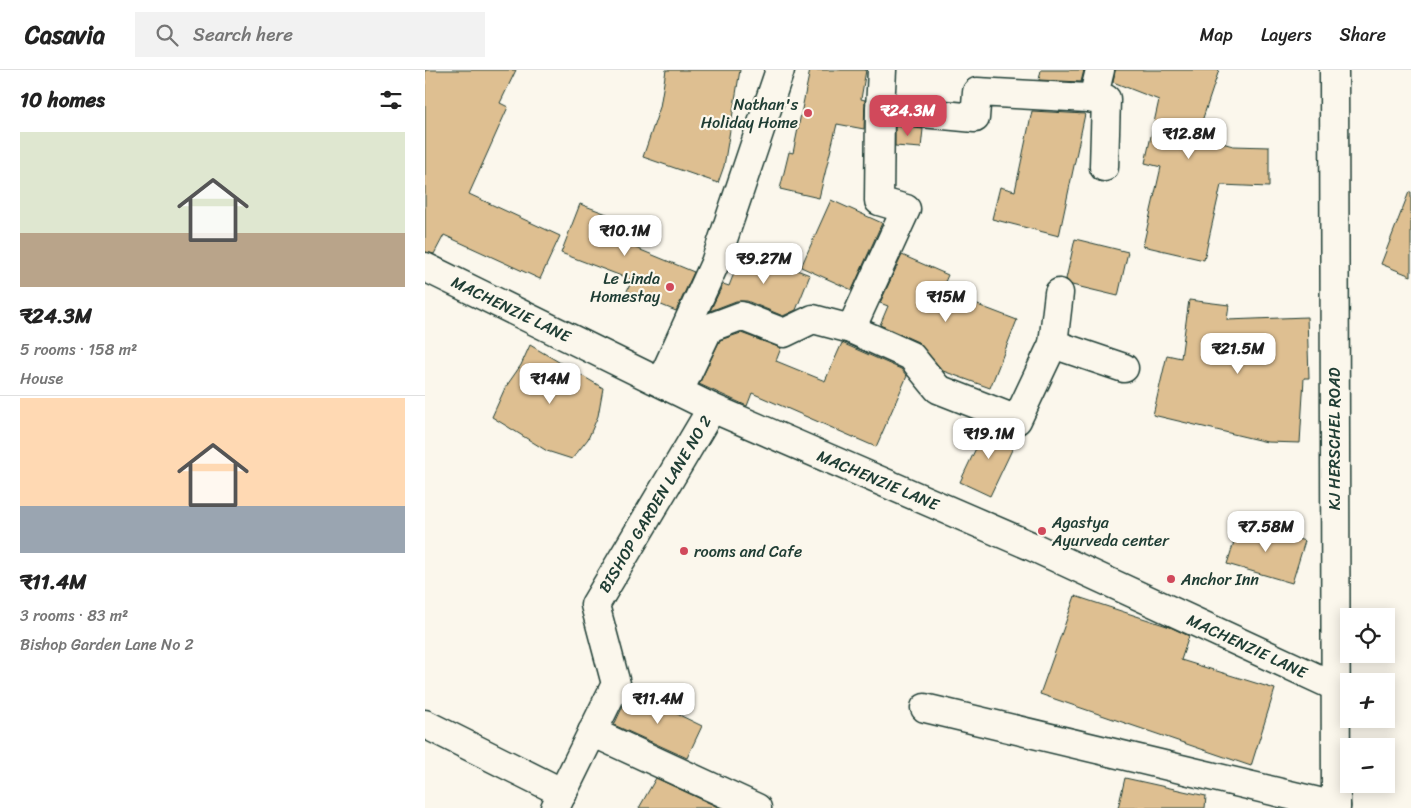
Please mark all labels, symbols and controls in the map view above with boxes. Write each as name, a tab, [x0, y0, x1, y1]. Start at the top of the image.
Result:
search box	[135, 12, 485, 57]
text: Casavia	[25, 14, 105, 56]
text: Search here	[193, 18, 293, 51]
text: Map	[1200, 19, 1233, 51]
text: Layers	[1261, 19, 1312, 51]
text: Share	[1340, 19, 1386, 51]
icon: search	[153, 21, 181, 49]
text: 10 homes	[20, 81, 105, 119]
icon: filters	[377, 86, 405, 114]
place label: Nathan's Holiday Home	[701, 90, 799, 137]
pin: ₹24.3M	[867, 94, 949, 137]
text: ₹24.3M	[881, 96, 935, 125]
marker: Nathan's Holiday Home	[802, 107, 814, 119]
pin: ₹12.8M	[1148, 118, 1230, 160]
text: ₹12.8M	[1163, 119, 1215, 148]
icon: home	[168, 165, 258, 255]
pin: ₹10.1M	[584, 214, 666, 257]
text: ₹10.1M	[600, 216, 650, 245]
pin: ₹9.27M	[723, 242, 805, 285]
text: ₹9.27M	[736, 244, 792, 273]
place label: Le Linda Homestay	[590, 264, 661, 311]
street label: MACHENZIE LANE	[446, 268, 577, 351]
pin: ₹15M	[916, 280, 976, 323]
marker: Le Linda Homestay	[664, 281, 676, 293]
text: ₹15M	[927, 282, 965, 311]
text: ₹24.3M	[20, 297, 92, 335]
pin: ₹21.5M	[1197, 332, 1279, 375]
text: ₹21.5M	[1212, 334, 1264, 363]
text: 5 rooms · 158 m²	[20, 335, 137, 364]
pin: ₹14M	[520, 362, 580, 405]
text: House	[20, 364, 63, 393]
text: ₹14M	[531, 364, 569, 393]
street label: KJ HERSCHEL ROAD	[1320, 367, 1349, 510]
street label: BISHOP GARDEN LANE NO 2	[590, 410, 720, 598]
pin: ₹19.1M	[948, 418, 1030, 460]
text: ₹19.1M	[964, 419, 1014, 448]
icon: home	[168, 430, 258, 520]
street label: MACHENZIE LANE	[813, 441, 944, 519]
place label: Agastya Ayurveda center	[1051, 508, 1170, 555]
pin: ₹7.58M	[1225, 510, 1307, 553]
text: ₹7.58M	[1238, 512, 1294, 541]
marker: Agastya Ayurveda center	[1036, 525, 1048, 537]
place label: rooms and Cafe	[694, 537, 802, 566]
marker: rooms and Cafe	[678, 545, 690, 557]
text: ₹11.4M	[20, 563, 86, 601]
place label: Anchor Inn	[1180, 565, 1259, 594]
marker: Anchor Inn	[1165, 573, 1177, 585]
text: 3 rooms · 83 m²	[20, 601, 128, 630]
street label: MACHENZIE LANE	[1182, 605, 1313, 687]
map controls	[1340, 608, 1395, 793]
button: locate	[1340, 608, 1395, 663]
text: Bishop Garden Lane No 2	[20, 630, 194, 659]
button: +	[1340, 673, 1395, 728]
pin: ₹11.4M	[617, 682, 699, 725]
text: ₹11.4M	[633, 684, 683, 713]
button: −	[1340, 738, 1395, 793]

